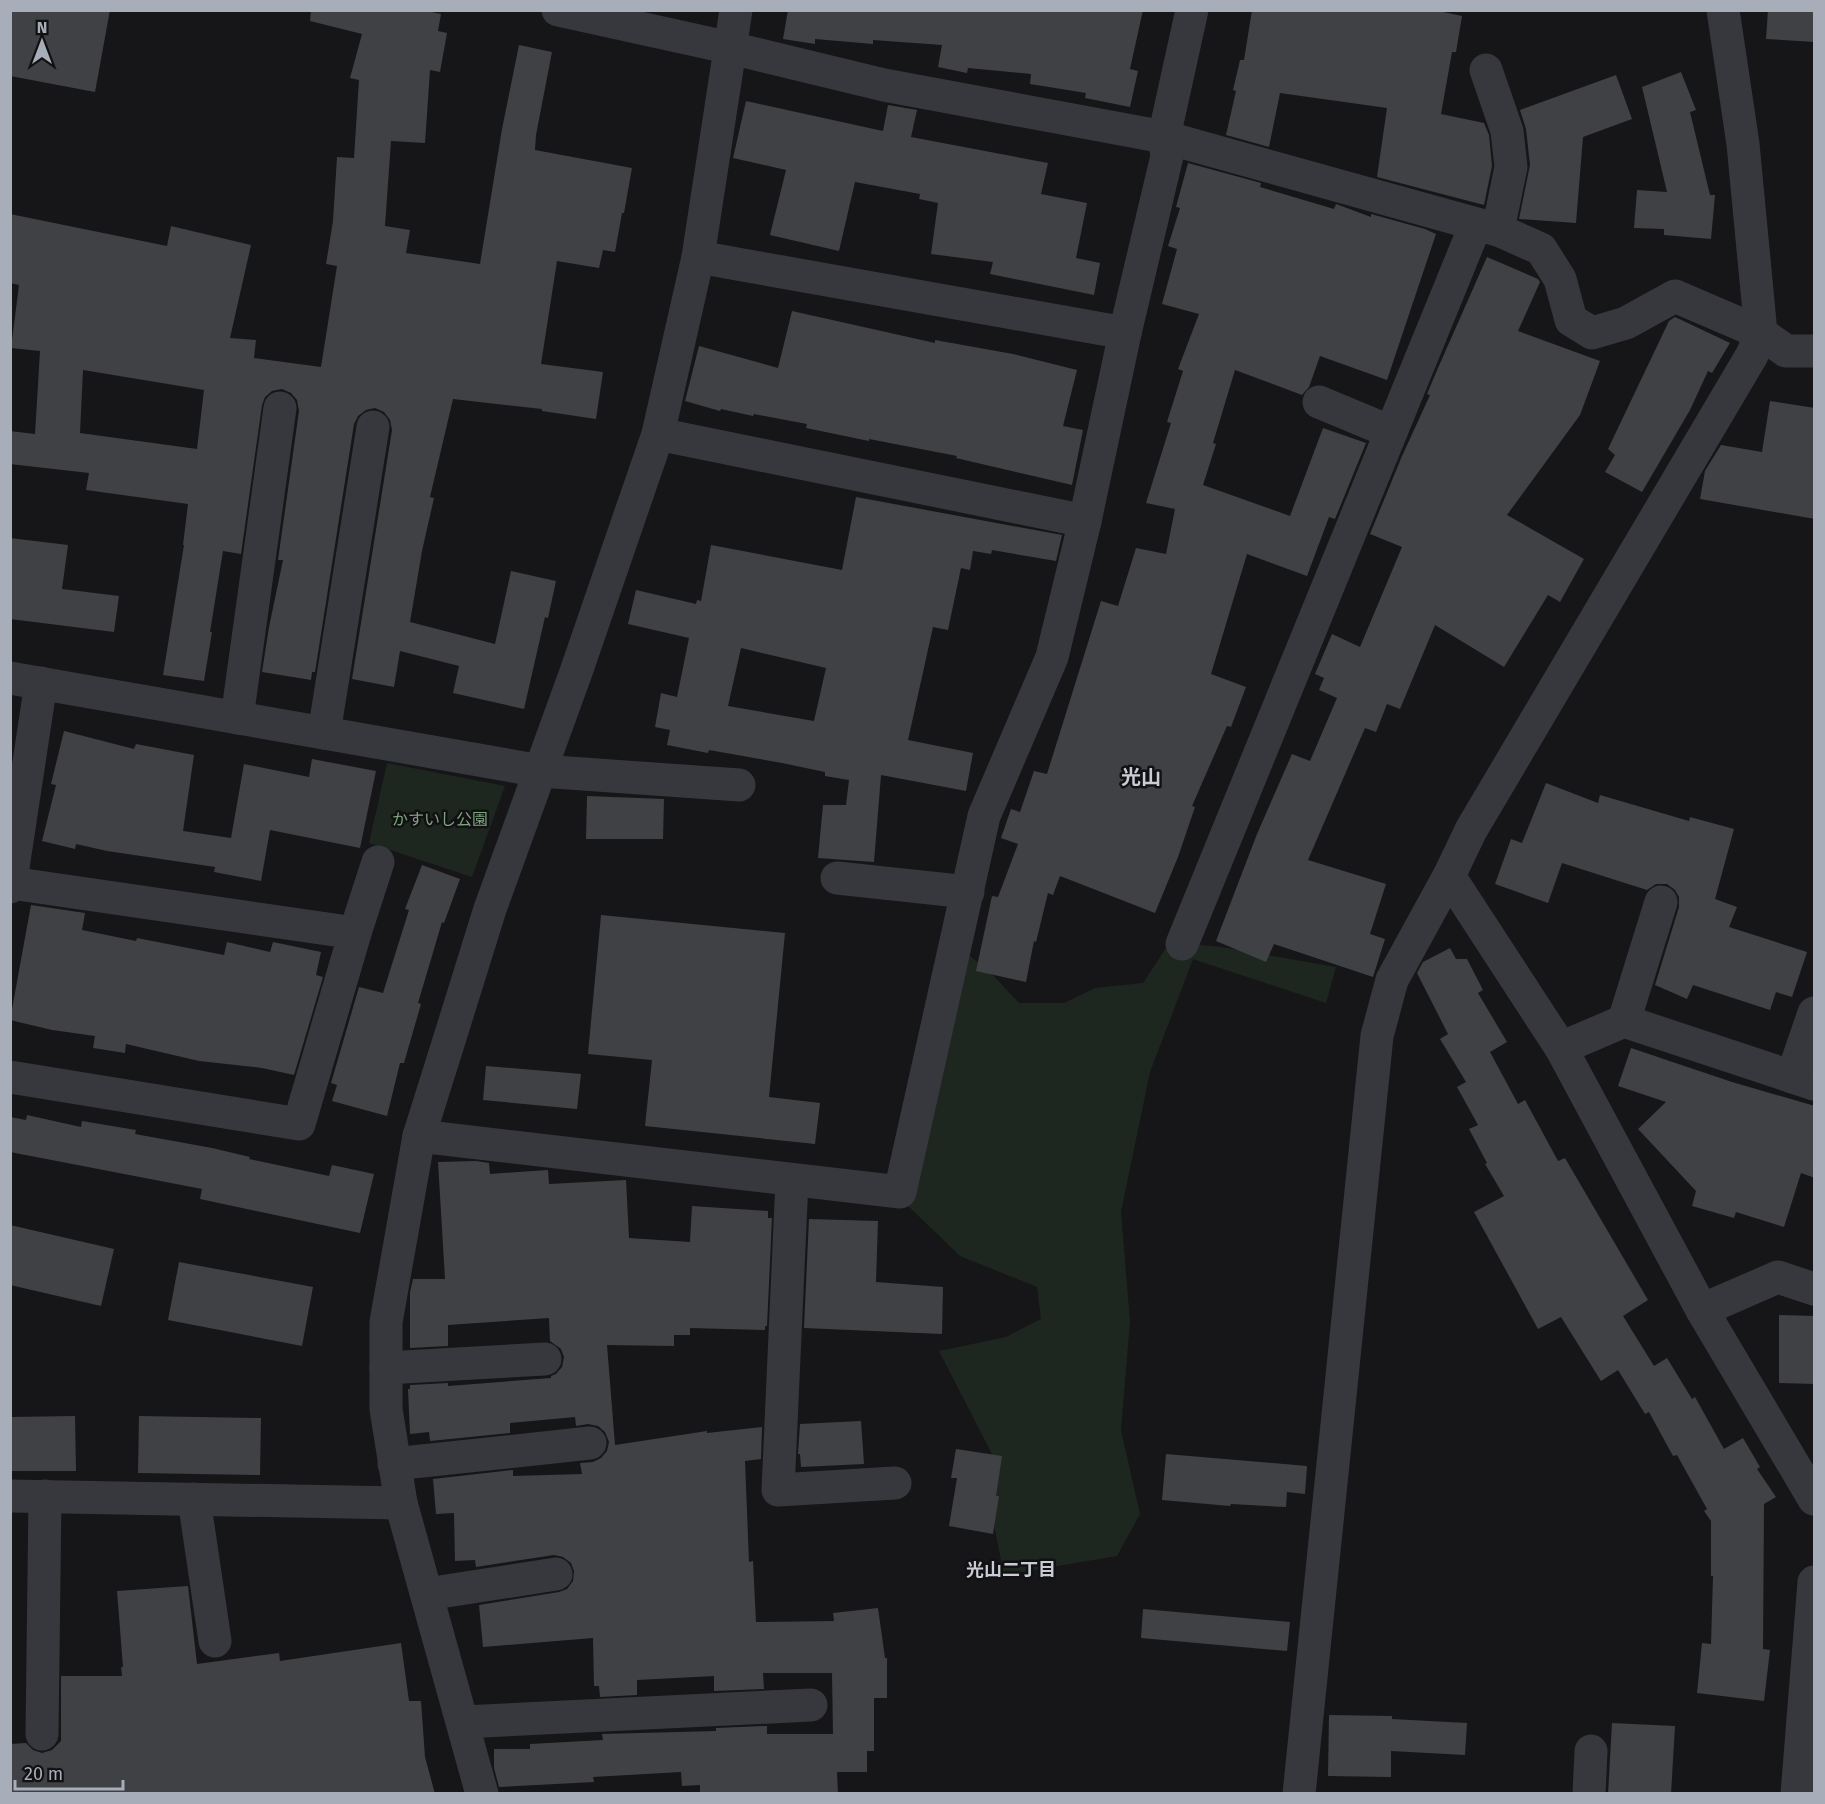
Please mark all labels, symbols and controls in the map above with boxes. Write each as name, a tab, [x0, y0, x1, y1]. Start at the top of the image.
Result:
north arrow	[12, 12, 72, 72]
text: N	[37, 18, 47, 37]
district label: 光山	[1121, 765, 1161, 789]
park label: かすいし公園	[392, 810, 488, 829]
district label: 光山二丁目	[966, 1559, 1056, 1581]
scale bar	[15, 1753, 123, 1791]
text: 20 m	[24, 1763, 63, 1785]

